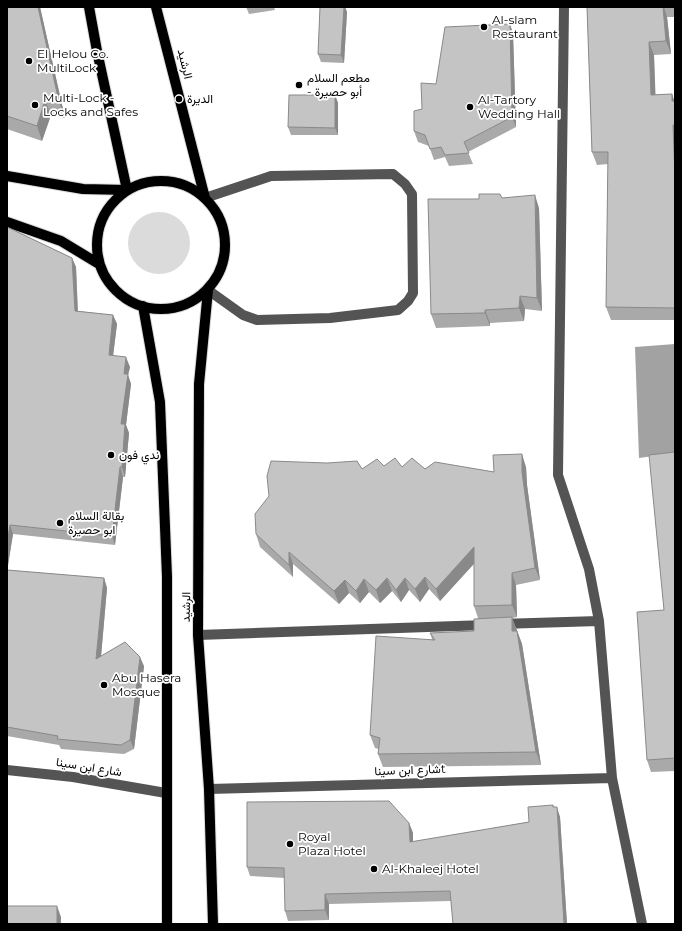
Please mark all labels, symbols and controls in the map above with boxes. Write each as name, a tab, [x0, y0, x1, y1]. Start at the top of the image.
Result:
place label: Al-slam Restaurant	[492, 12, 558, 41]
marker: Al-slam Restaurant	[479, 22, 489, 32]
place label: El Helou Co. MultiLock	[37, 46, 109, 75]
street label: الرشيد	[174, 47, 196, 81]
marker: El Helou Co. MultiLock	[24, 56, 34, 66]
place label: مطعم السلام - أبو حصيرة	[307, 70, 370, 100]
marker: مطعم السلام - أبو حصيرة	[294, 80, 304, 90]
place label: Multi-Lock - Locks and Safes	[43, 90, 138, 119]
place label: الديرة	[187, 91, 213, 107]
place label: Al-Tartory Wedding Hall	[478, 92, 560, 121]
marker: الديرة	[174, 94, 184, 104]
marker: Multi-Lock - Locks and Safes	[30, 100, 40, 110]
marker: Al-Tartory Wedding Hall	[465, 102, 475, 112]
place label: ندي فون	[119, 447, 159, 465]
marker: ندي فون	[106, 450, 116, 460]
place label: بقالة السلام ابو حصيرة	[68, 508, 124, 538]
marker: بقالة السلام ابو حصيرة	[55, 518, 65, 528]
street label: الرشيد	[178, 592, 194, 622]
place label: Abu Hasera Mosque	[112, 670, 181, 699]
marker: Abu Hasera Mosque	[99, 680, 109, 690]
street label: شارع ابن سينا	[55, 754, 123, 781]
street label: شارع ابن سيناt	[374, 761, 446, 780]
place label: Royal Plaza Hotel	[298, 829, 366, 858]
marker: Royal Plaza Hotel	[285, 839, 295, 849]
place label: Al-Khaleej Hotel	[382, 861, 479, 876]
marker: Al-Khaleej Hotel	[369, 864, 379, 874]

